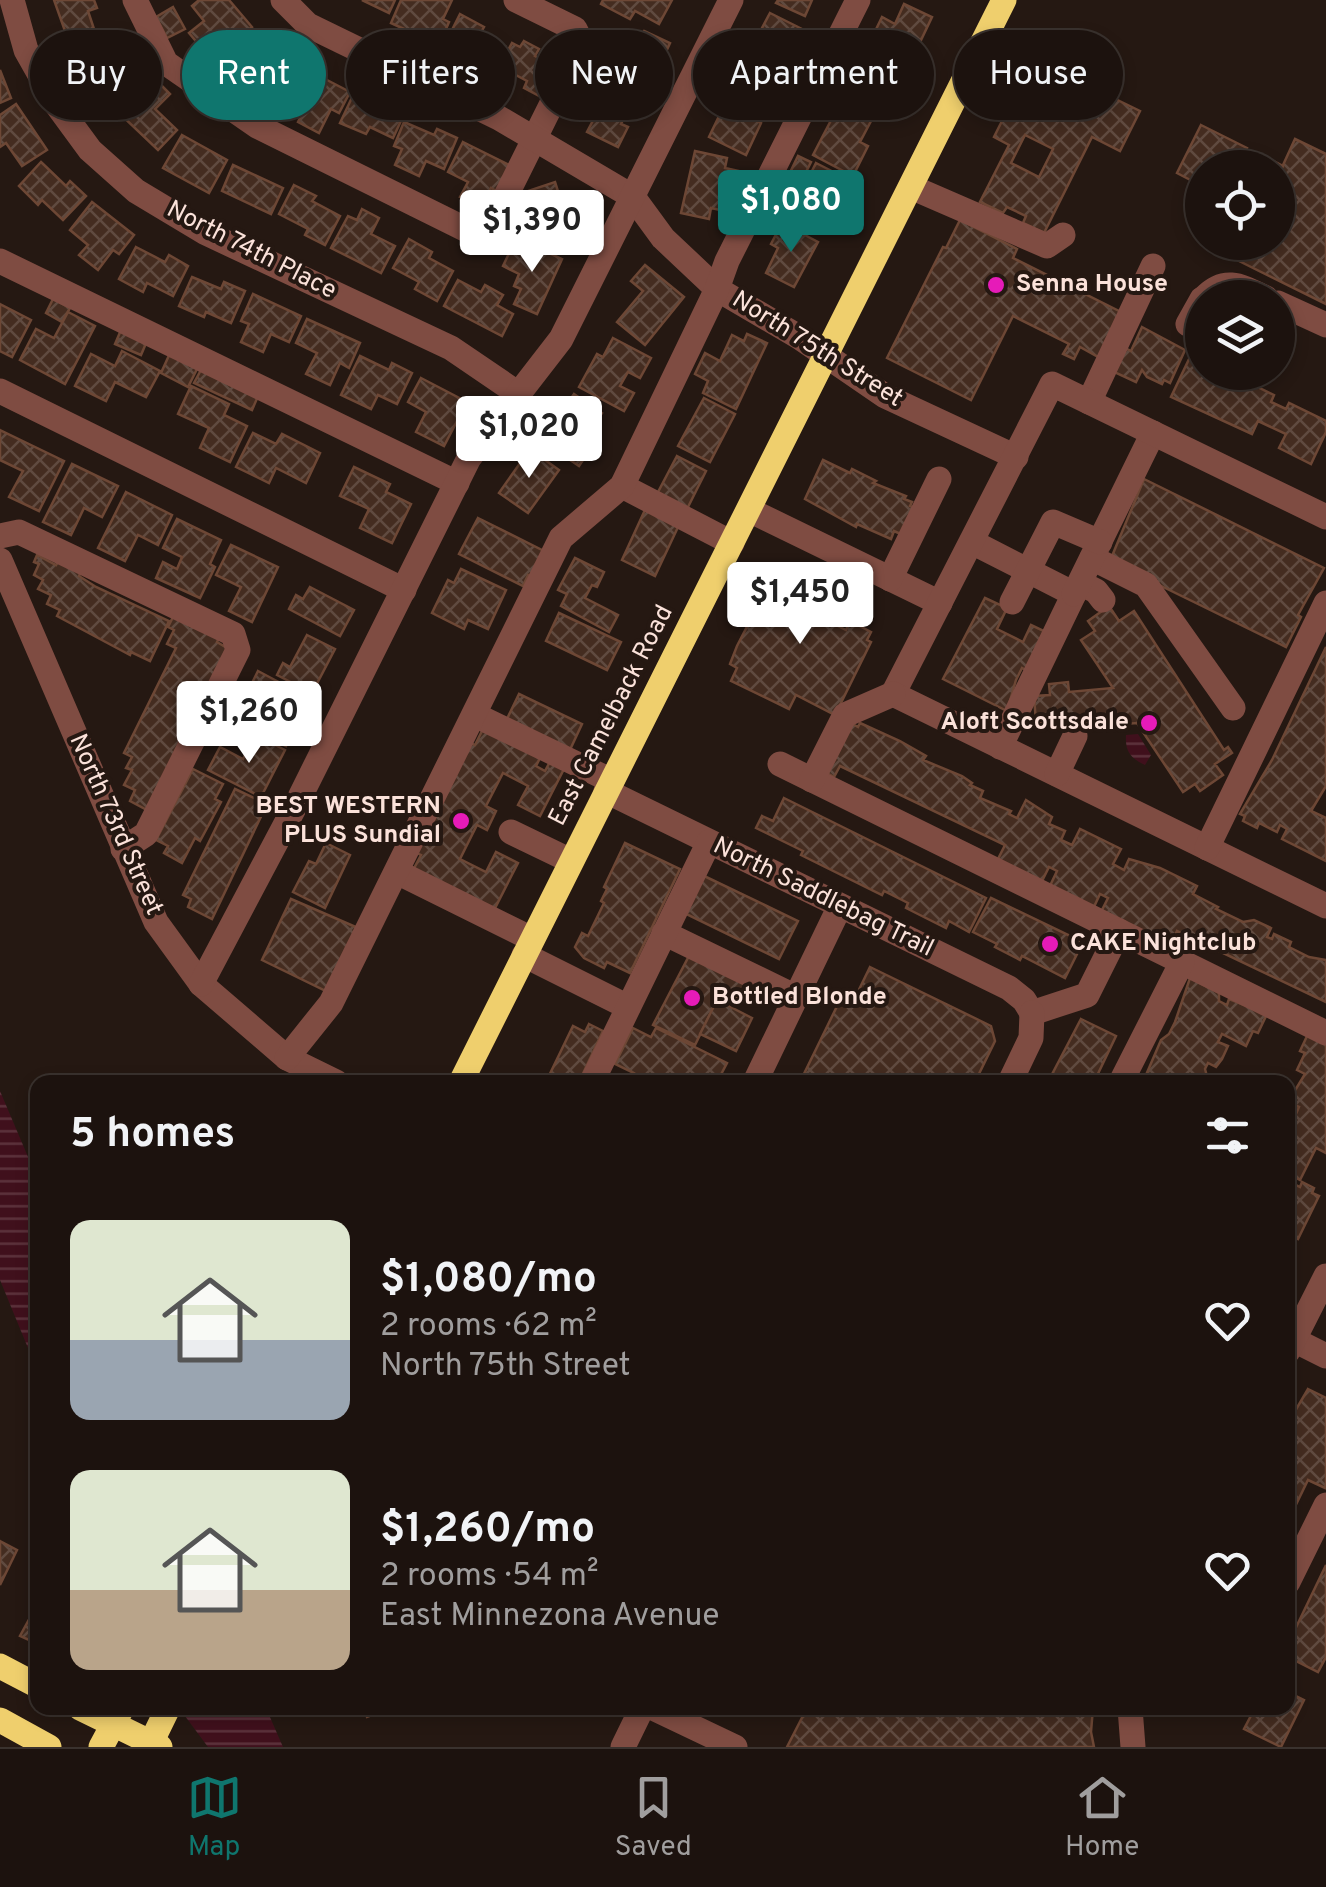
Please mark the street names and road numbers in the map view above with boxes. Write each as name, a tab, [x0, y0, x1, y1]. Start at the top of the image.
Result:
street label: North 74th Place	[161, 194, 341, 308]
street label: North 75th Street	[725, 285, 909, 415]
street label: East Camelback Road	[542, 600, 682, 832]
street label: North 73rd Street	[61, 729, 169, 921]
street label: North Saddlebag Trail	[707, 831, 939, 965]

